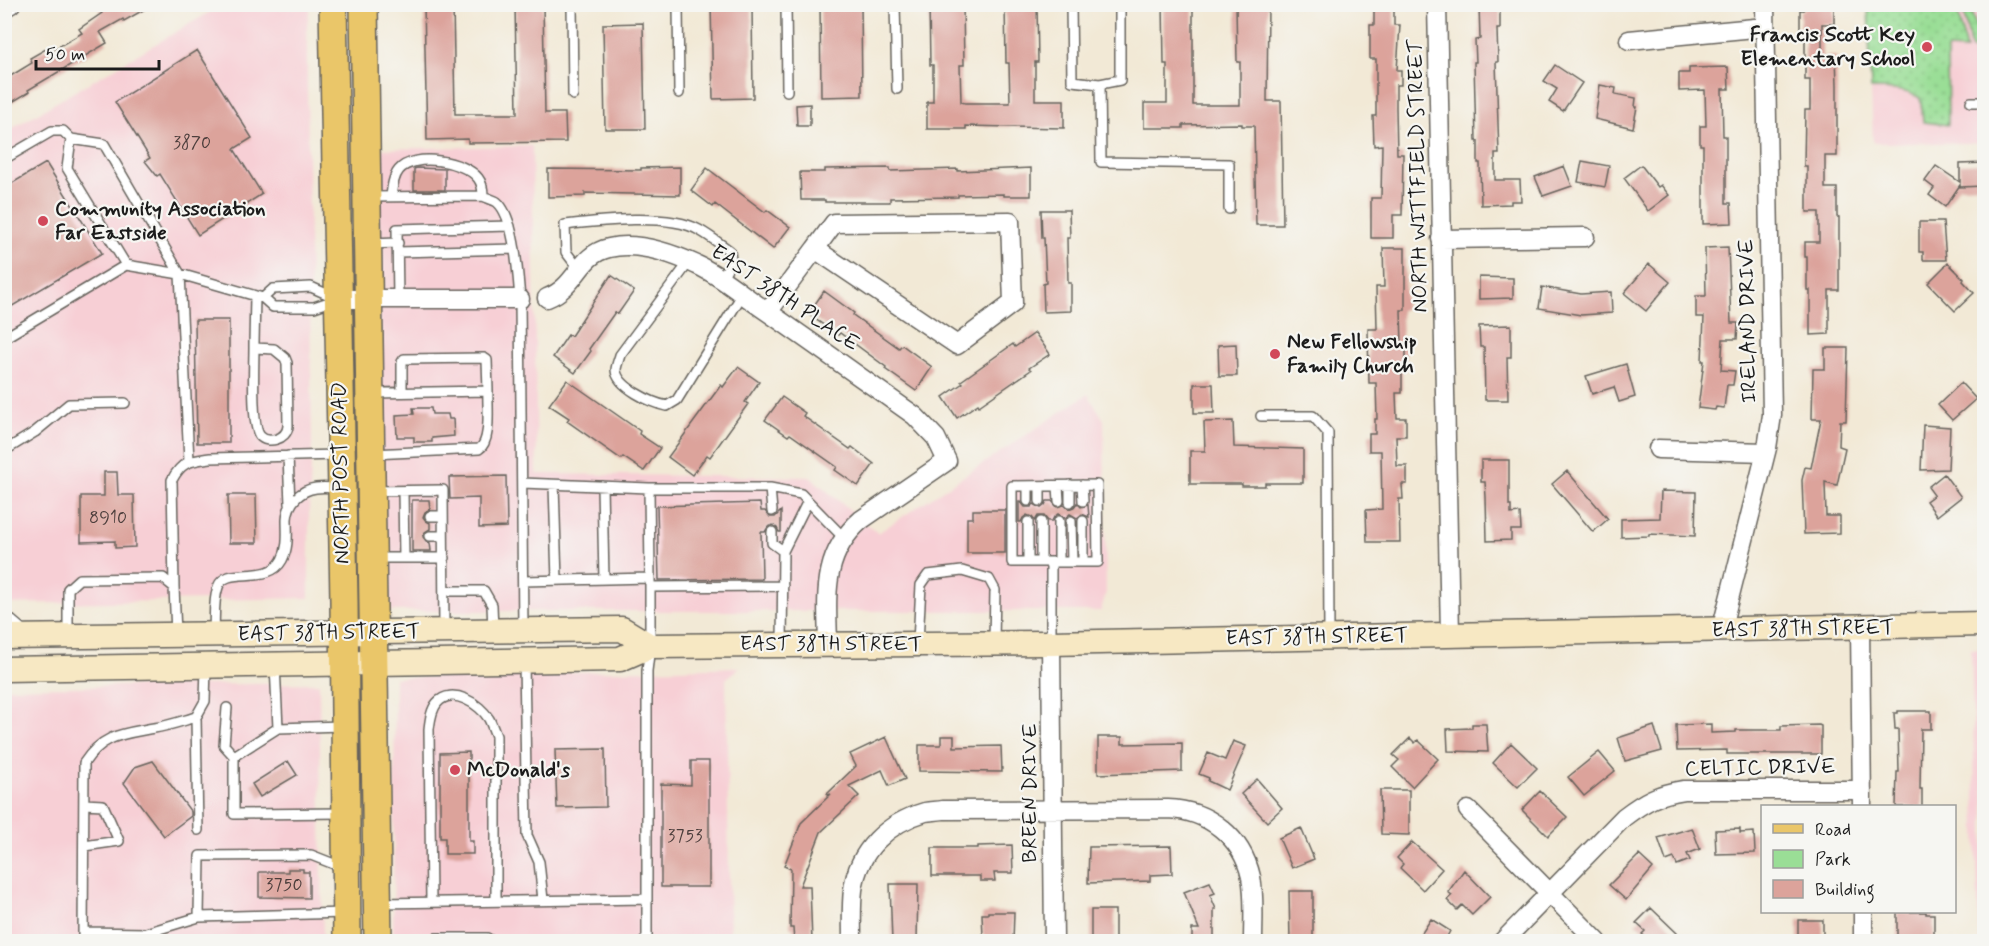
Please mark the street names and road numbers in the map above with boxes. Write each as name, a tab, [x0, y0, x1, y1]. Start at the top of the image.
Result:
street label: NORTH WITTFIELD STREET	[1402, 39, 1434, 313]
street label: EAST 38TH PLACE	[705, 238, 865, 358]
street label: IRELAND DRIVE	[1733, 239, 1763, 403]
street label: NORTH POST ROAD	[325, 382, 357, 564]
street label: EAST 38TH STREET	[1711, 613, 1895, 645]
street label: EAST 38TH STREET	[237, 617, 421, 649]
street label: EAST 38TH STREET	[1225, 621, 1409, 653]
street label: EAST 38TH STREET	[740, 630, 922, 658]
street label: BREEN DRIVE	[1016, 723, 1044, 863]
street label: CELTIC DRIVE	[1684, 753, 1836, 783]

